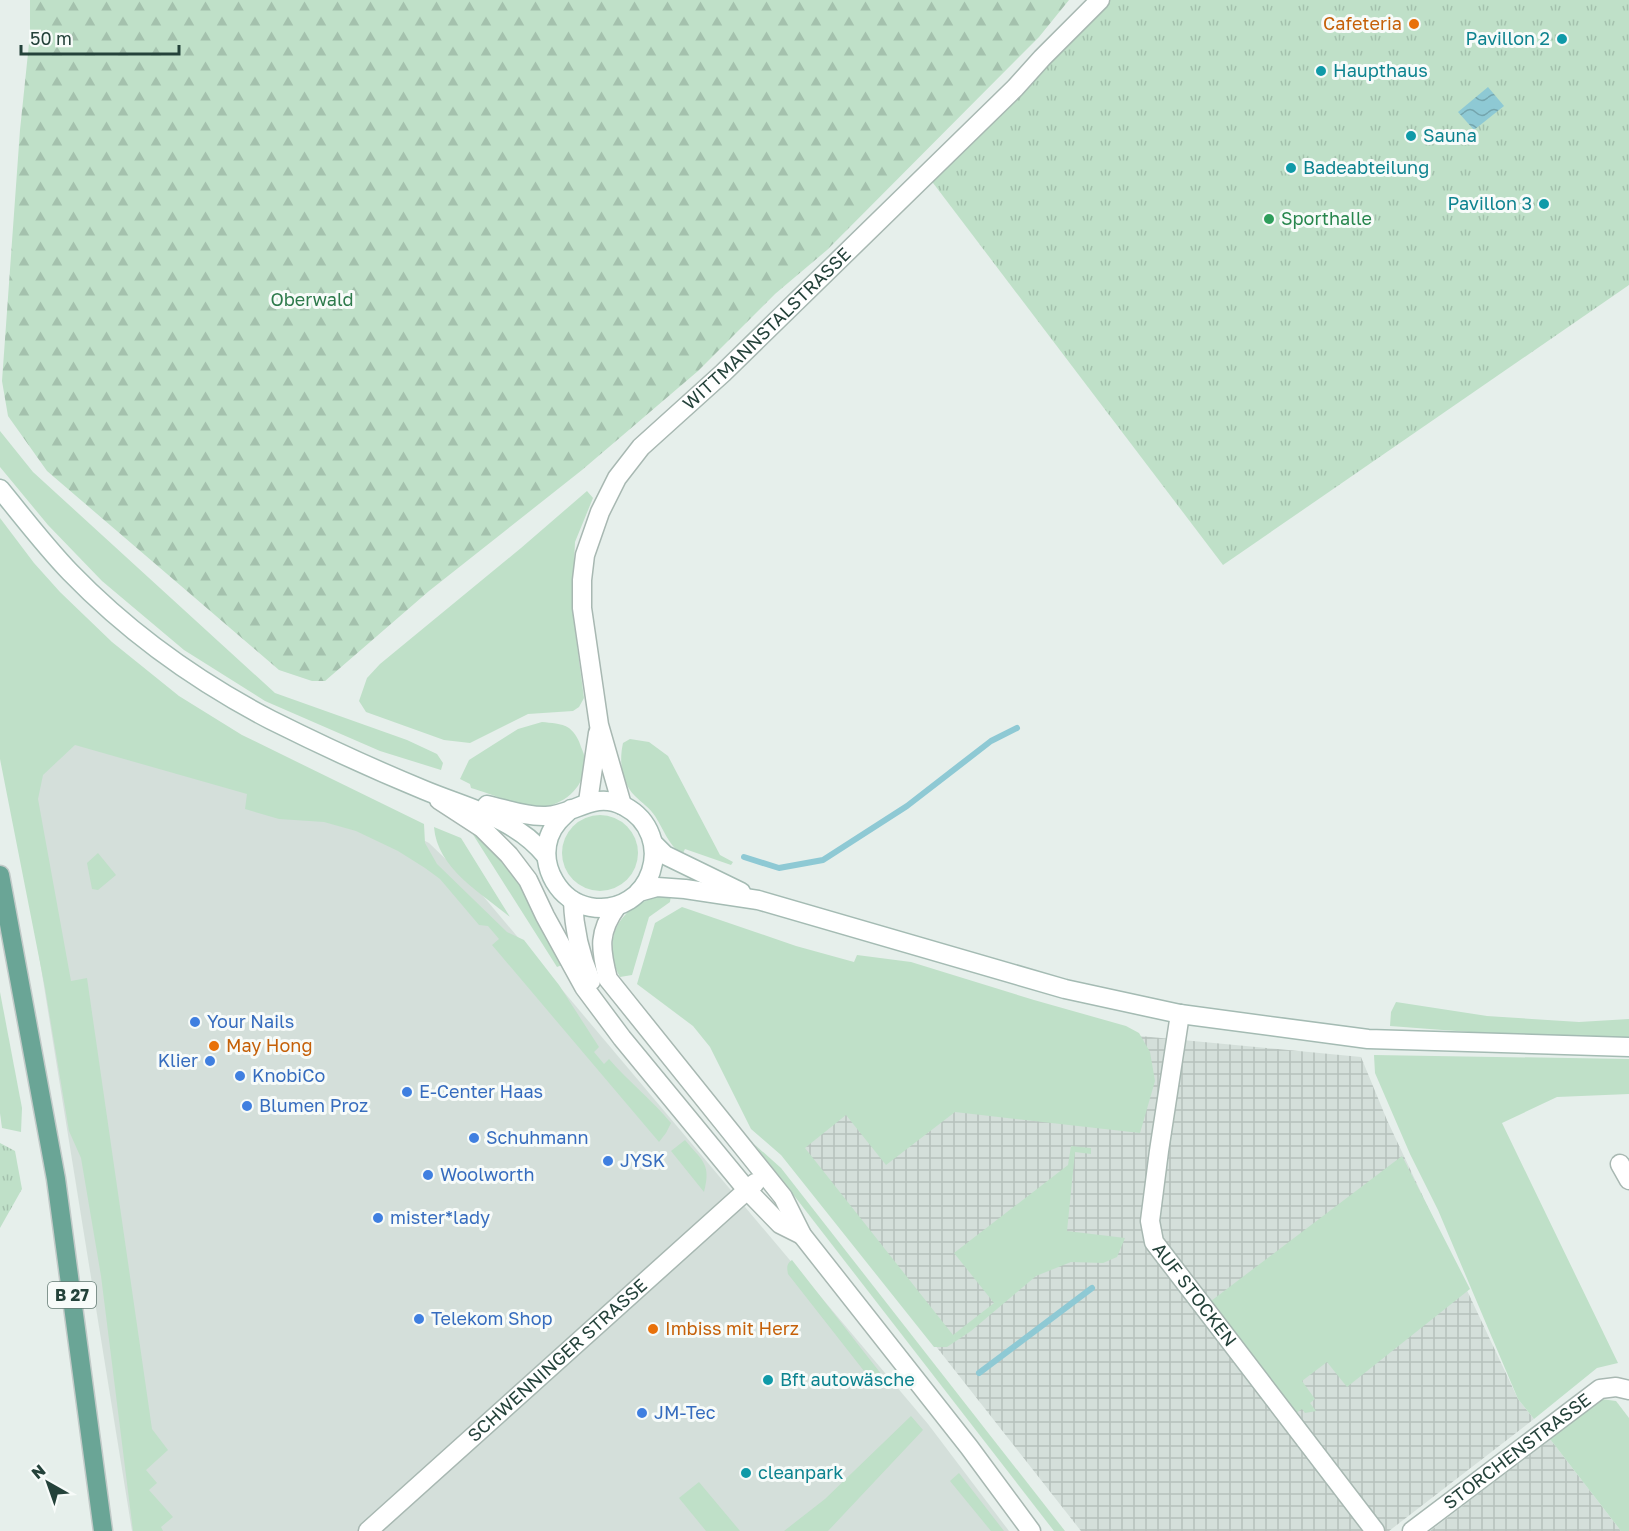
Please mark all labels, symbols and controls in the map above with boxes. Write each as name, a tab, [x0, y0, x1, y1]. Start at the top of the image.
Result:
place label: Cafeteria	[1323, 12, 1402, 34]
marker: Cafeteria	[1407, 17, 1421, 31]
scale bar	[21, 18, 178, 56]
text: 50 m	[30, 27, 72, 49]
place label: Pavillon 2	[1466, 27, 1550, 49]
marker: Pavillon 2	[1555, 32, 1569, 46]
place label: Haupthaus	[1333, 59, 1428, 81]
marker: Haupthaus	[1314, 64, 1328, 78]
place label: Sauna	[1423, 124, 1477, 146]
marker: Sauna	[1404, 129, 1418, 143]
place label: Badeabteilung	[1303, 156, 1429, 178]
marker: Badeabteilung	[1284, 161, 1298, 175]
place label: Pavillon 3	[1447, 192, 1532, 214]
marker: Pavillon 3	[1537, 197, 1551, 211]
place label: Sporthalle	[1281, 207, 1372, 229]
marker: Sporthalle	[1262, 212, 1276, 226]
street label: WITTMANNSTALSTRASSE	[678, 243, 855, 414]
park label: Oberwald	[270, 288, 354, 310]
place label: Your Nails	[207, 1010, 294, 1032]
marker: Your Nails	[188, 1015, 202, 1029]
place label: May Hong	[226, 1034, 313, 1056]
marker: May Hong	[207, 1039, 221, 1053]
place label: Klier	[158, 1049, 198, 1071]
marker: Klier	[203, 1054, 217, 1068]
place label: KnobiCo	[252, 1064, 325, 1086]
marker: KnobiCo	[233, 1069, 247, 1083]
place label: E-Center Haas	[419, 1080, 543, 1102]
marker: E-Center Haas	[400, 1085, 414, 1099]
place label: Blumen Proz	[259, 1094, 368, 1116]
marker: Blumen Proz	[240, 1099, 254, 1113]
place label: Schuhmann	[486, 1126, 589, 1148]
marker: Schuhmann	[467, 1131, 481, 1145]
place label: JYSK	[620, 1149, 665, 1171]
marker: JYSK	[601, 1154, 615, 1168]
place label: Woolworth	[440, 1163, 535, 1185]
marker: Woolworth	[421, 1168, 435, 1182]
place label: mister*lady	[390, 1206, 490, 1228]
marker: mister*lady	[371, 1211, 385, 1225]
street label: AUF STOCKEN	[1149, 1238, 1242, 1350]
street label: SCHWENNINGER STRASSE	[463, 1273, 651, 1446]
road number: B 27	[48, 1282, 96, 1308]
place label: Telekom Shop	[431, 1307, 553, 1329]
marker: Telekom Shop	[412, 1312, 426, 1326]
place label: Imbiss mit Herz	[665, 1317, 799, 1339]
marker: Imbiss mit Herz	[646, 1322, 660, 1336]
place label: Bft autowäsche	[780, 1368, 915, 1390]
marker: Bft autowäsche	[761, 1373, 775, 1387]
street label: STORCHENSTRASSE	[1439, 1388, 1595, 1513]
place label: JM-Tec	[654, 1401, 716, 1423]
marker: JM-Tec	[635, 1406, 649, 1420]
north arrow	[18, 1453, 78, 1513]
text: N	[27, 1460, 49, 1483]
place label: cleanpark	[758, 1461, 844, 1483]
marker: cleanpark	[739, 1466, 753, 1480]

